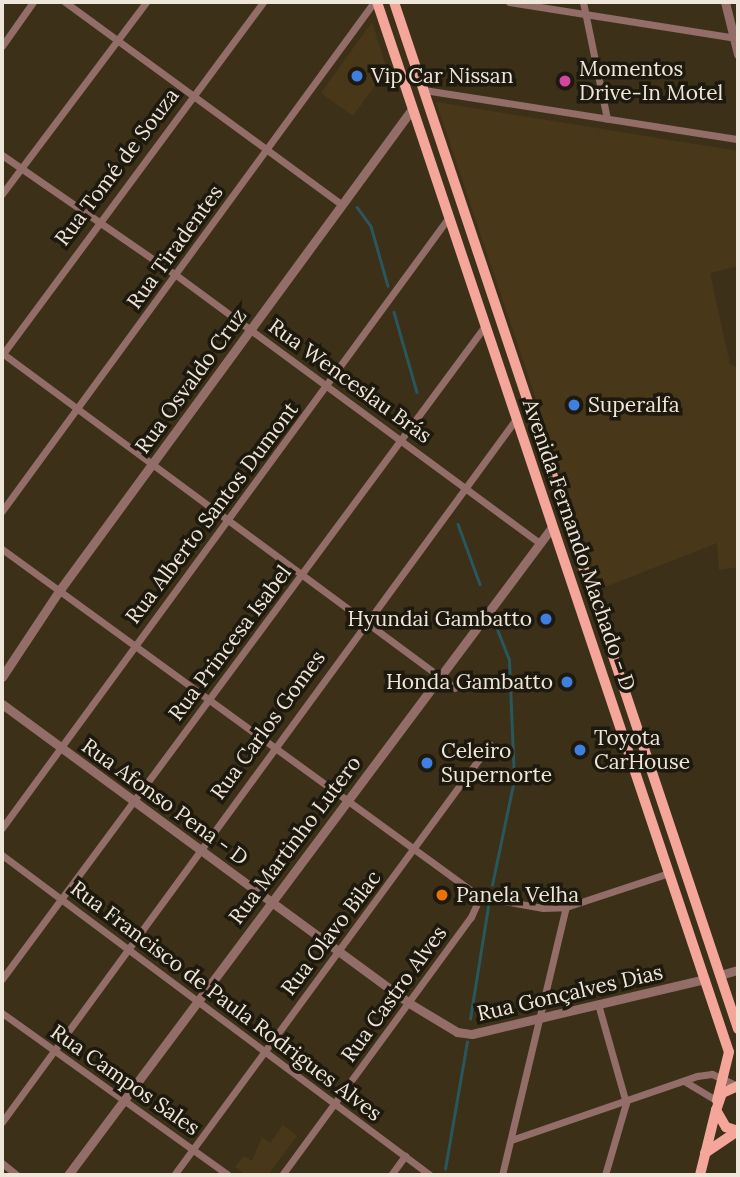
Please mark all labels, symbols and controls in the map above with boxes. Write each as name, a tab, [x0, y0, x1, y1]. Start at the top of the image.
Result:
place label: Momentos Drive-In Motel	[579, 56, 723, 106]
place label: Vip Car Nissan	[371, 63, 513, 89]
marker: Vip Car Nissan	[349, 68, 365, 84]
marker: Momentos Drive-In Motel	[557, 73, 573, 89]
street label: Rua Tomé de Souza	[50, 83, 184, 251]
street label: Rua Tiradentes	[122, 180, 228, 314]
street label: Rua Osvaldo Cruz	[130, 304, 252, 458]
street label: Rua Wenceslau Brás	[264, 313, 436, 449]
place label: Superalfa	[588, 392, 680, 418]
street label: Avenida Fernando Machado - D	[517, 396, 641, 694]
street label: Rua Alberto Santos Dumont	[121, 397, 303, 629]
marker: Superalfa	[566, 397, 582, 413]
street label: Rua Princesa Isabel	[163, 560, 297, 726]
place label: Hyundai Gambatto	[348, 606, 532, 632]
marker: Hyundai Gambatto	[538, 611, 554, 627]
street label: Rua Carlos Gomes	[205, 646, 331, 804]
place label: Honda Gambatto	[386, 669, 553, 695]
marker: Honda Gambatto	[559, 674, 575, 690]
place label: Toyota CarHouse	[594, 725, 690, 775]
street label: Rua Afonso Pena - D	[77, 733, 253, 871]
place label: Celeiro Supernorte	[441, 738, 552, 788]
marker: Toyota CarHouse	[572, 742, 588, 758]
street label: Rua Martinho Lutero	[224, 751, 366, 929]
marker: Celeiro Supernorte	[419, 755, 435, 771]
street label: Rua Olavo Bilac	[276, 866, 386, 1000]
street label: Rua Francisco de Paula Rodrigues Alves	[65, 876, 387, 1126]
place label: Panela Velha	[456, 882, 579, 908]
marker: Panela Velha	[434, 887, 450, 903]
street label: Rua Castro Alves	[336, 921, 452, 1067]
street label: Rua Gonçalves Dias	[475, 959, 665, 1027]
street label: Rua Campos Sales	[46, 1019, 204, 1141]

